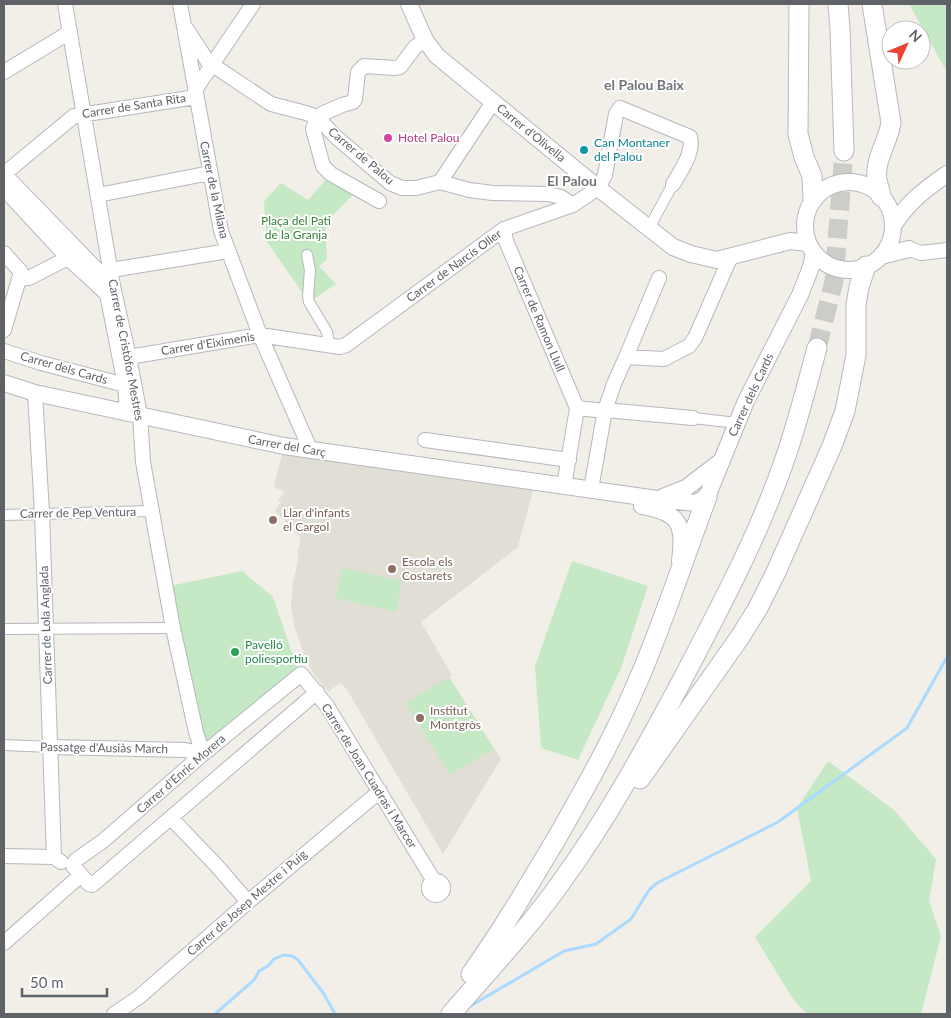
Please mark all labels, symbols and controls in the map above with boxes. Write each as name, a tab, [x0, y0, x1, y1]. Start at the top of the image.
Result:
north arrow	[881, 20, 931, 70]
text: N	[906, 26, 926, 45]
district label: el Palou Baix	[604, 76, 685, 93]
street label: Carrer de Santa Rita	[81, 90, 187, 121]
street label: Carrer d'Olivella	[494, 100, 569, 165]
street label: Carrer de Palou	[325, 124, 397, 188]
place label: Hotel Palou	[398, 130, 460, 145]
marker: Hotel Palou	[382, 132, 394, 144]
place label: Can Montaner del Palou	[594, 135, 670, 164]
street label: Carrer de la Milana	[197, 140, 232, 240]
marker: Can Montaner del Palou	[578, 144, 590, 156]
district label: El Palou	[547, 172, 597, 189]
park label: Plaça del Pati de la Granja	[261, 213, 331, 242]
street label: Carrer de Narcís Oller	[403, 226, 505, 305]
street label: Carrer de Ramon Llull	[510, 264, 569, 374]
street label: Carrer de Cristòfor Mestres	[105, 278, 148, 422]
street label: Carrer d'Eiximenis	[160, 329, 256, 358]
street label: Carrer dels Cards	[19, 348, 110, 387]
street label: Carrer dels Cards	[725, 351, 776, 439]
street label: Carrer del Carç	[247, 431, 327, 460]
street label: Carrer de Pep Ventura	[20, 504, 136, 521]
place label: Llar d'infants el Cargol	[283, 505, 350, 534]
marker: Llar d'infants el Cargol	[267, 514, 279, 526]
place label: Escola els Costarets	[402, 554, 453, 583]
marker: Escola els Costarets	[386, 563, 398, 575]
street label: Carrer de Lola Anglada	[36, 565, 55, 685]
place label: Pavelló poliesportiu	[245, 637, 308, 666]
marker: Pavelló poliesportiu	[229, 646, 241, 658]
street label: Carrer de Joan Cuadras i Marcer	[318, 700, 421, 852]
place label: Institut Montgròs	[430, 703, 481, 732]
marker: Institut Montgròs	[414, 712, 426, 724]
street label: Carrer d'Enric Morera	[133, 731, 228, 816]
street label: Passatge d'Ausiàs March	[40, 739, 168, 756]
street label: Carrer de Josep Mestre i Puig	[184, 846, 310, 959]
scale bar	[22, 966, 108, 998]
text: 50 m	[30, 973, 64, 991]

